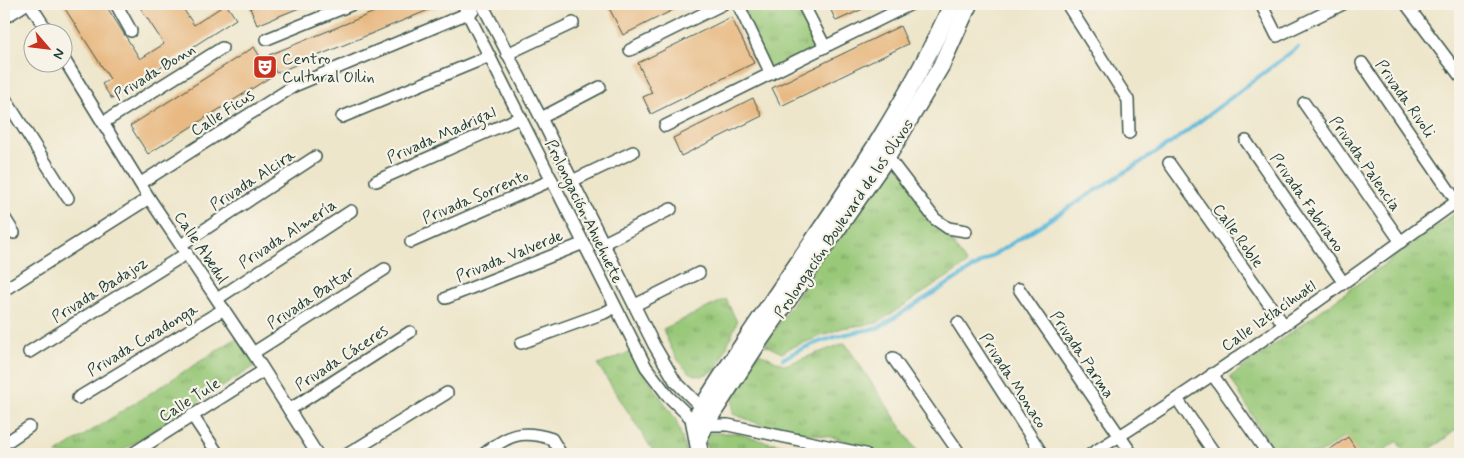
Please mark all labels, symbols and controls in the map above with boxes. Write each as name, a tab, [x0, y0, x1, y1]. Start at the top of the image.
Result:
north arrow	[22, 22, 72, 72]
street label: Privada Bonn	[110, 39, 200, 106]
text: N	[48, 45, 69, 62]
place label: Centro Cultural Ollin	[282, 49, 375, 88]
theatre icon: Centro Cultural Ollin	[252, 54, 278, 80]
street label: Privada Rivoli	[1370, 56, 1439, 142]
street label: Calle Ficus	[187, 85, 259, 142]
street label: Privada Madrigal	[384, 102, 500, 170]
street label: Privada Palencia	[1324, 112, 1405, 216]
street label: Prolongación Boulevard de los Olivos	[770, 115, 920, 323]
street label: Prolongación Ahuehuete	[539, 136, 628, 288]
street label: Privada Alcira	[206, 145, 300, 216]
street label: Privada Fabriano	[1265, 149, 1349, 257]
street label: Privada Sorrento	[419, 165, 532, 229]
street label: Privada Almería	[235, 195, 341, 274]
street label: Calle Roble	[1207, 200, 1268, 272]
street label: Calle Abedul	[169, 208, 233, 288]
street label: Privada Valverde	[453, 225, 567, 287]
street label: Privada Badajoz	[48, 252, 152, 328]
street label: Privada Baltar	[263, 262, 359, 334]
street label: Calle Iztlacíhuatl	[1217, 276, 1320, 357]
street label: Privada Covadonga	[83, 299, 203, 383]
street label: Privada Parma	[1045, 307, 1119, 403]
street label: Privada Cáceres	[291, 320, 392, 396]
street label: Privada Monaco	[974, 329, 1051, 432]
street label: Calle Tule	[155, 373, 225, 427]

